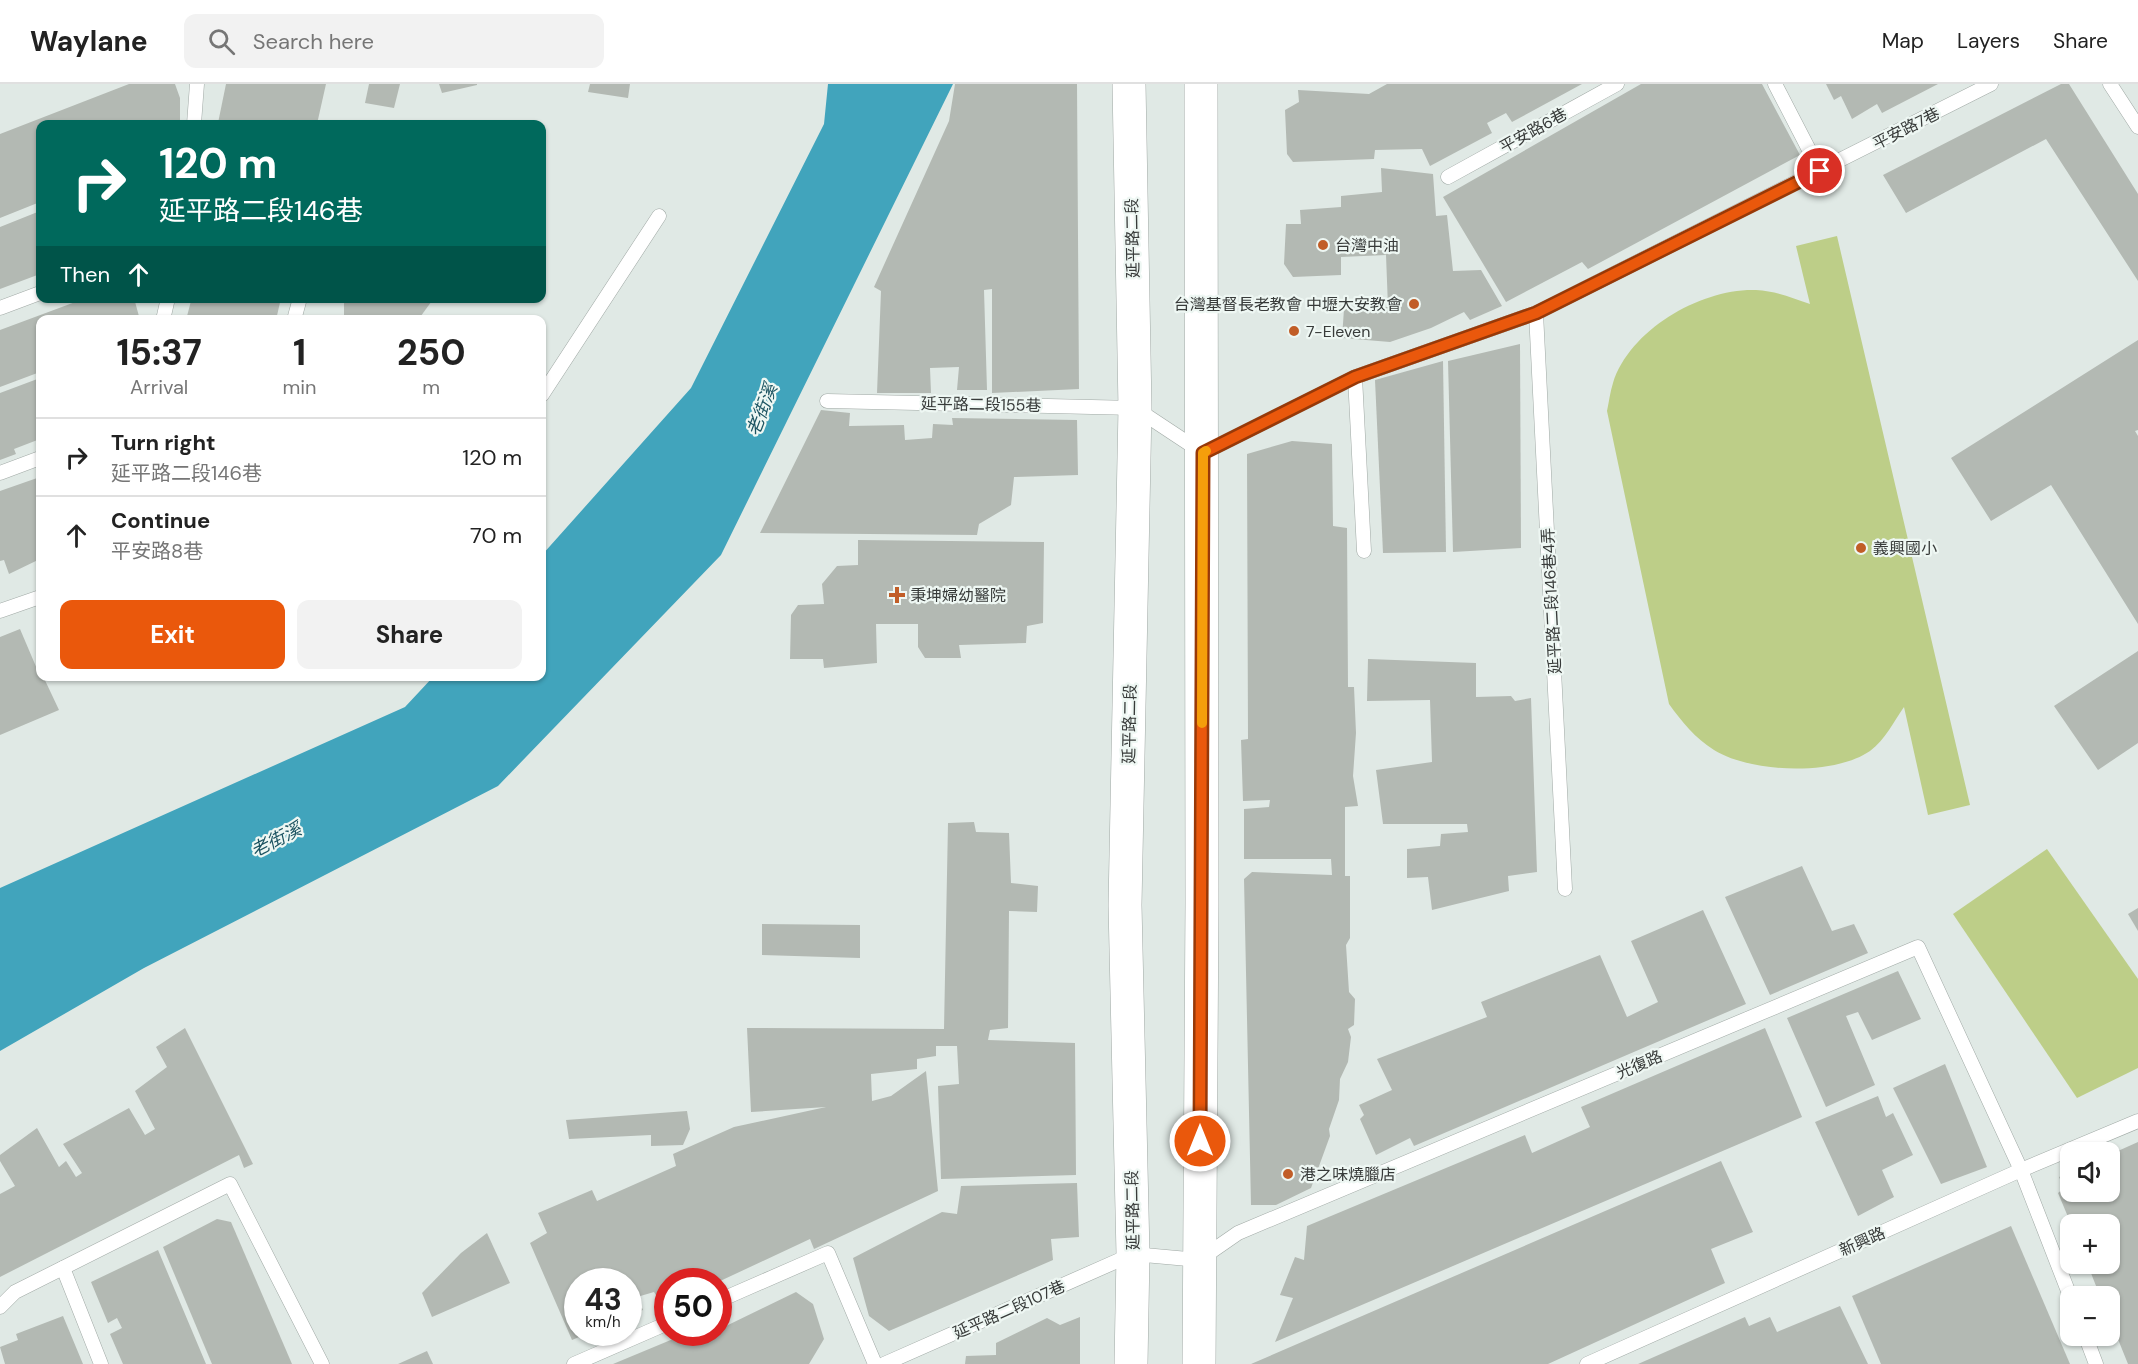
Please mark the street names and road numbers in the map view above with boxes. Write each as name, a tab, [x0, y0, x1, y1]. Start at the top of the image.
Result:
street label: 平安路6巷	[1496, 103, 1571, 158]
street label: 平安路7巷	[1869, 103, 1943, 154]
street label: 延平路二段	[1121, 198, 1144, 278]
street label: 延平路二段155巷	[921, 393, 1041, 416]
street label: 延平路二段146巷4弄	[1537, 527, 1566, 675]
street label: 延平路二段	[1118, 684, 1141, 764]
street label: 光復路	[1613, 1045, 1665, 1084]
street label: 延平路二段	[1121, 1170, 1144, 1250]
street label: 新興路	[1836, 1222, 1888, 1261]
street label: 延平路二段107巷	[950, 1275, 1068, 1344]

